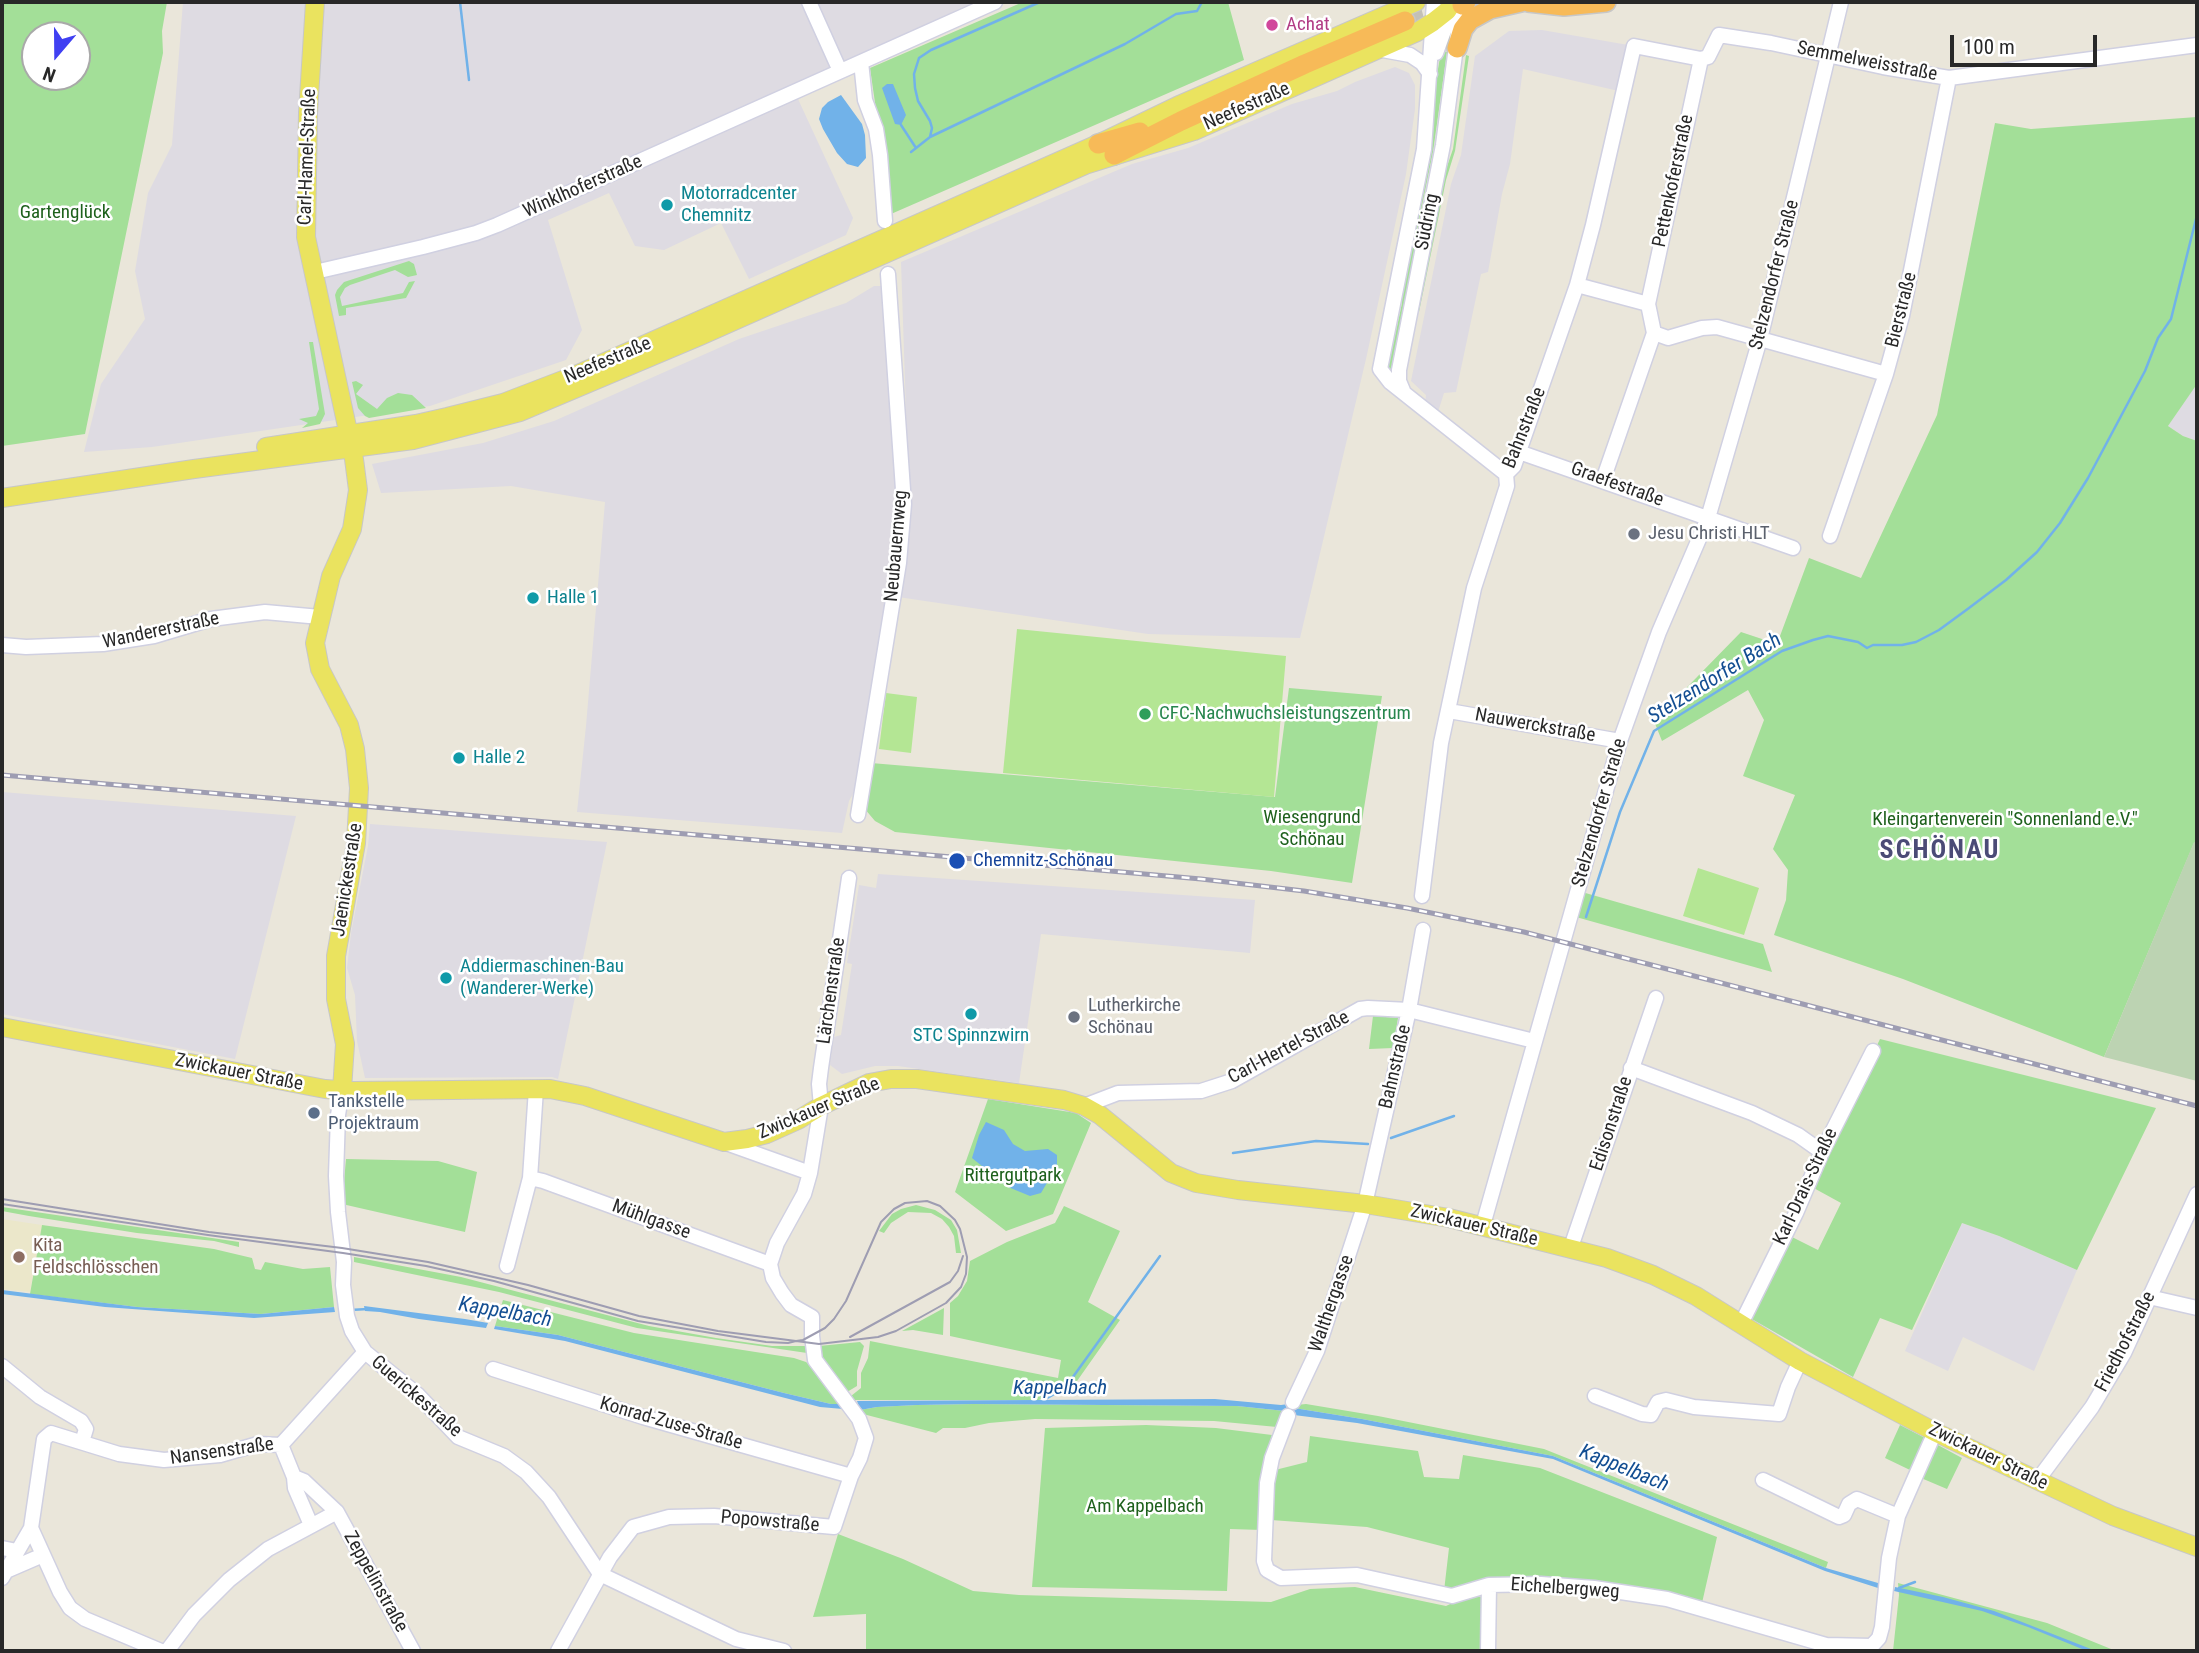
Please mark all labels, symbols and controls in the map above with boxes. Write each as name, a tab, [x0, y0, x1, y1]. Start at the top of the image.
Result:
place label: Achat	[1286, 14, 1330, 36]
marker: Achat	[1264, 17, 1280, 33]
north arrow	[21, 21, 91, 91]
scale bar	[1954, 21, 2101, 65]
text: 100 m	[1963, 35, 2015, 59]
street label: Semmelweisstraße	[1795, 37, 1939, 87]
text: N	[40, 62, 59, 87]
street label: Neefestraße	[1200, 78, 1294, 136]
street label: Carl-Hamel-Straße	[294, 88, 322, 226]
street label: Pettenkoferstraße	[1649, 113, 1699, 249]
street label: Winklhoferstraße	[520, 151, 646, 223]
place label: Motorradcenter Chemnitz	[681, 183, 797, 227]
street label: Südring	[1411, 192, 1445, 252]
marker: Motorradcenter Chemnitz	[659, 197, 675, 213]
street label: Stelzendorfer Straße	[1745, 198, 1805, 352]
park label: Gartenglück	[20, 202, 110, 224]
street label: Bierstraße	[1882, 270, 1922, 350]
street label: Neefestraße	[561, 333, 655, 389]
street label: Bahnstraße	[1498, 384, 1552, 472]
street label: Graefestraße	[1568, 458, 1666, 512]
street label: Neubauernweg	[881, 489, 913, 603]
place label: Jesu Christi HLT	[1648, 523, 1770, 545]
marker: Jesu Christi HLT	[1626, 526, 1642, 542]
place label: Halle 1	[547, 587, 599, 609]
marker: Halle 1	[525, 590, 541, 606]
street label: Wandererstraße	[101, 608, 221, 654]
water label: Stelzendorfer Bach	[1644, 628, 1786, 730]
place label: CFC-Nachwuchsleistungszentrum	[1159, 703, 1411, 725]
street label: Nauwerckstraße	[1473, 704, 1597, 748]
marker: CFC-Nachwuchsleistungszentrum	[1137, 706, 1153, 722]
street label: Stelzendorfer Straße	[1568, 736, 1632, 890]
place label: Halle 2	[473, 747, 525, 769]
marker: Halle 2	[451, 750, 467, 766]
park label: Wiesengrund Schönau	[1263, 807, 1361, 851]
park label: Kleingartenverein "Sonnenland e.V."	[1872, 809, 2138, 831]
street label: Jaenickestraße	[328, 822, 368, 938]
district label: SCHÖNAU	[1880, 835, 2000, 867]
place label: Chemnitz-Schönau	[973, 850, 1113, 872]
marker: Chemnitz-Schönau	[947, 851, 967, 871]
street label: Lärchenstraße	[813, 936, 851, 1046]
place label: Addiermaschinen-Bau (Wanderer-Werke)	[460, 956, 624, 1000]
marker: Addiermaschinen-Bau (Wanderer-Werke)	[438, 970, 454, 986]
place label: Lutherkirche Schönau	[1088, 995, 1181, 1039]
marker: STC Spinnzwirn	[963, 1006, 979, 1022]
street label: Carl-Hertel-Straße	[1224, 1006, 1354, 1090]
marker: Lutherkirche Schönau	[1066, 1009, 1082, 1025]
street label: Bahnstraße	[1375, 1023, 1417, 1111]
place label: STC Spinnzwirn	[913, 1025, 1029, 1047]
street label: Zwickauer Straße	[173, 1049, 305, 1097]
street label: Zwickauer Straße	[755, 1073, 883, 1145]
street label: Edisonstraße	[1586, 1074, 1638, 1174]
place label: Tankstelle Projektraum	[328, 1091, 419, 1135]
marker: Tankstelle Projektraum	[306, 1105, 322, 1121]
street label: Karl-Drais-Straße	[1769, 1125, 1843, 1249]
park label: Rittergutpark	[964, 1165, 1062, 1187]
street label: Mühlgasse	[609, 1195, 693, 1245]
street label: Zwickauer Straße	[1408, 1200, 1540, 1252]
place label: Kita Feldschlösschen	[33, 1235, 159, 1279]
marker: Kita Feldschlösschen	[11, 1249, 27, 1265]
street label: Walthergasse	[1305, 1252, 1359, 1356]
street label: Friedhofstraße	[2091, 1288, 2161, 1396]
water label: Kappelbach	[456, 1292, 554, 1334]
street label: Guerickestraße	[366, 1351, 466, 1443]
water label: Kappelbach	[1013, 1376, 1107, 1402]
street label: Konrad-Zuse-Straße	[597, 1393, 745, 1455]
street label: Zwickauer Straße	[1925, 1418, 2051, 1496]
street label: Nansenstraße	[169, 1433, 275, 1471]
water label: Kappelbach	[1576, 1440, 1672, 1498]
park label: Am Kappelbach	[1086, 1496, 1204, 1518]
street label: Popowstraße	[720, 1506, 820, 1538]
street label: Zeppelinstraße	[338, 1528, 412, 1636]
street label: Eichelbergweg	[1510, 1574, 1620, 1604]

